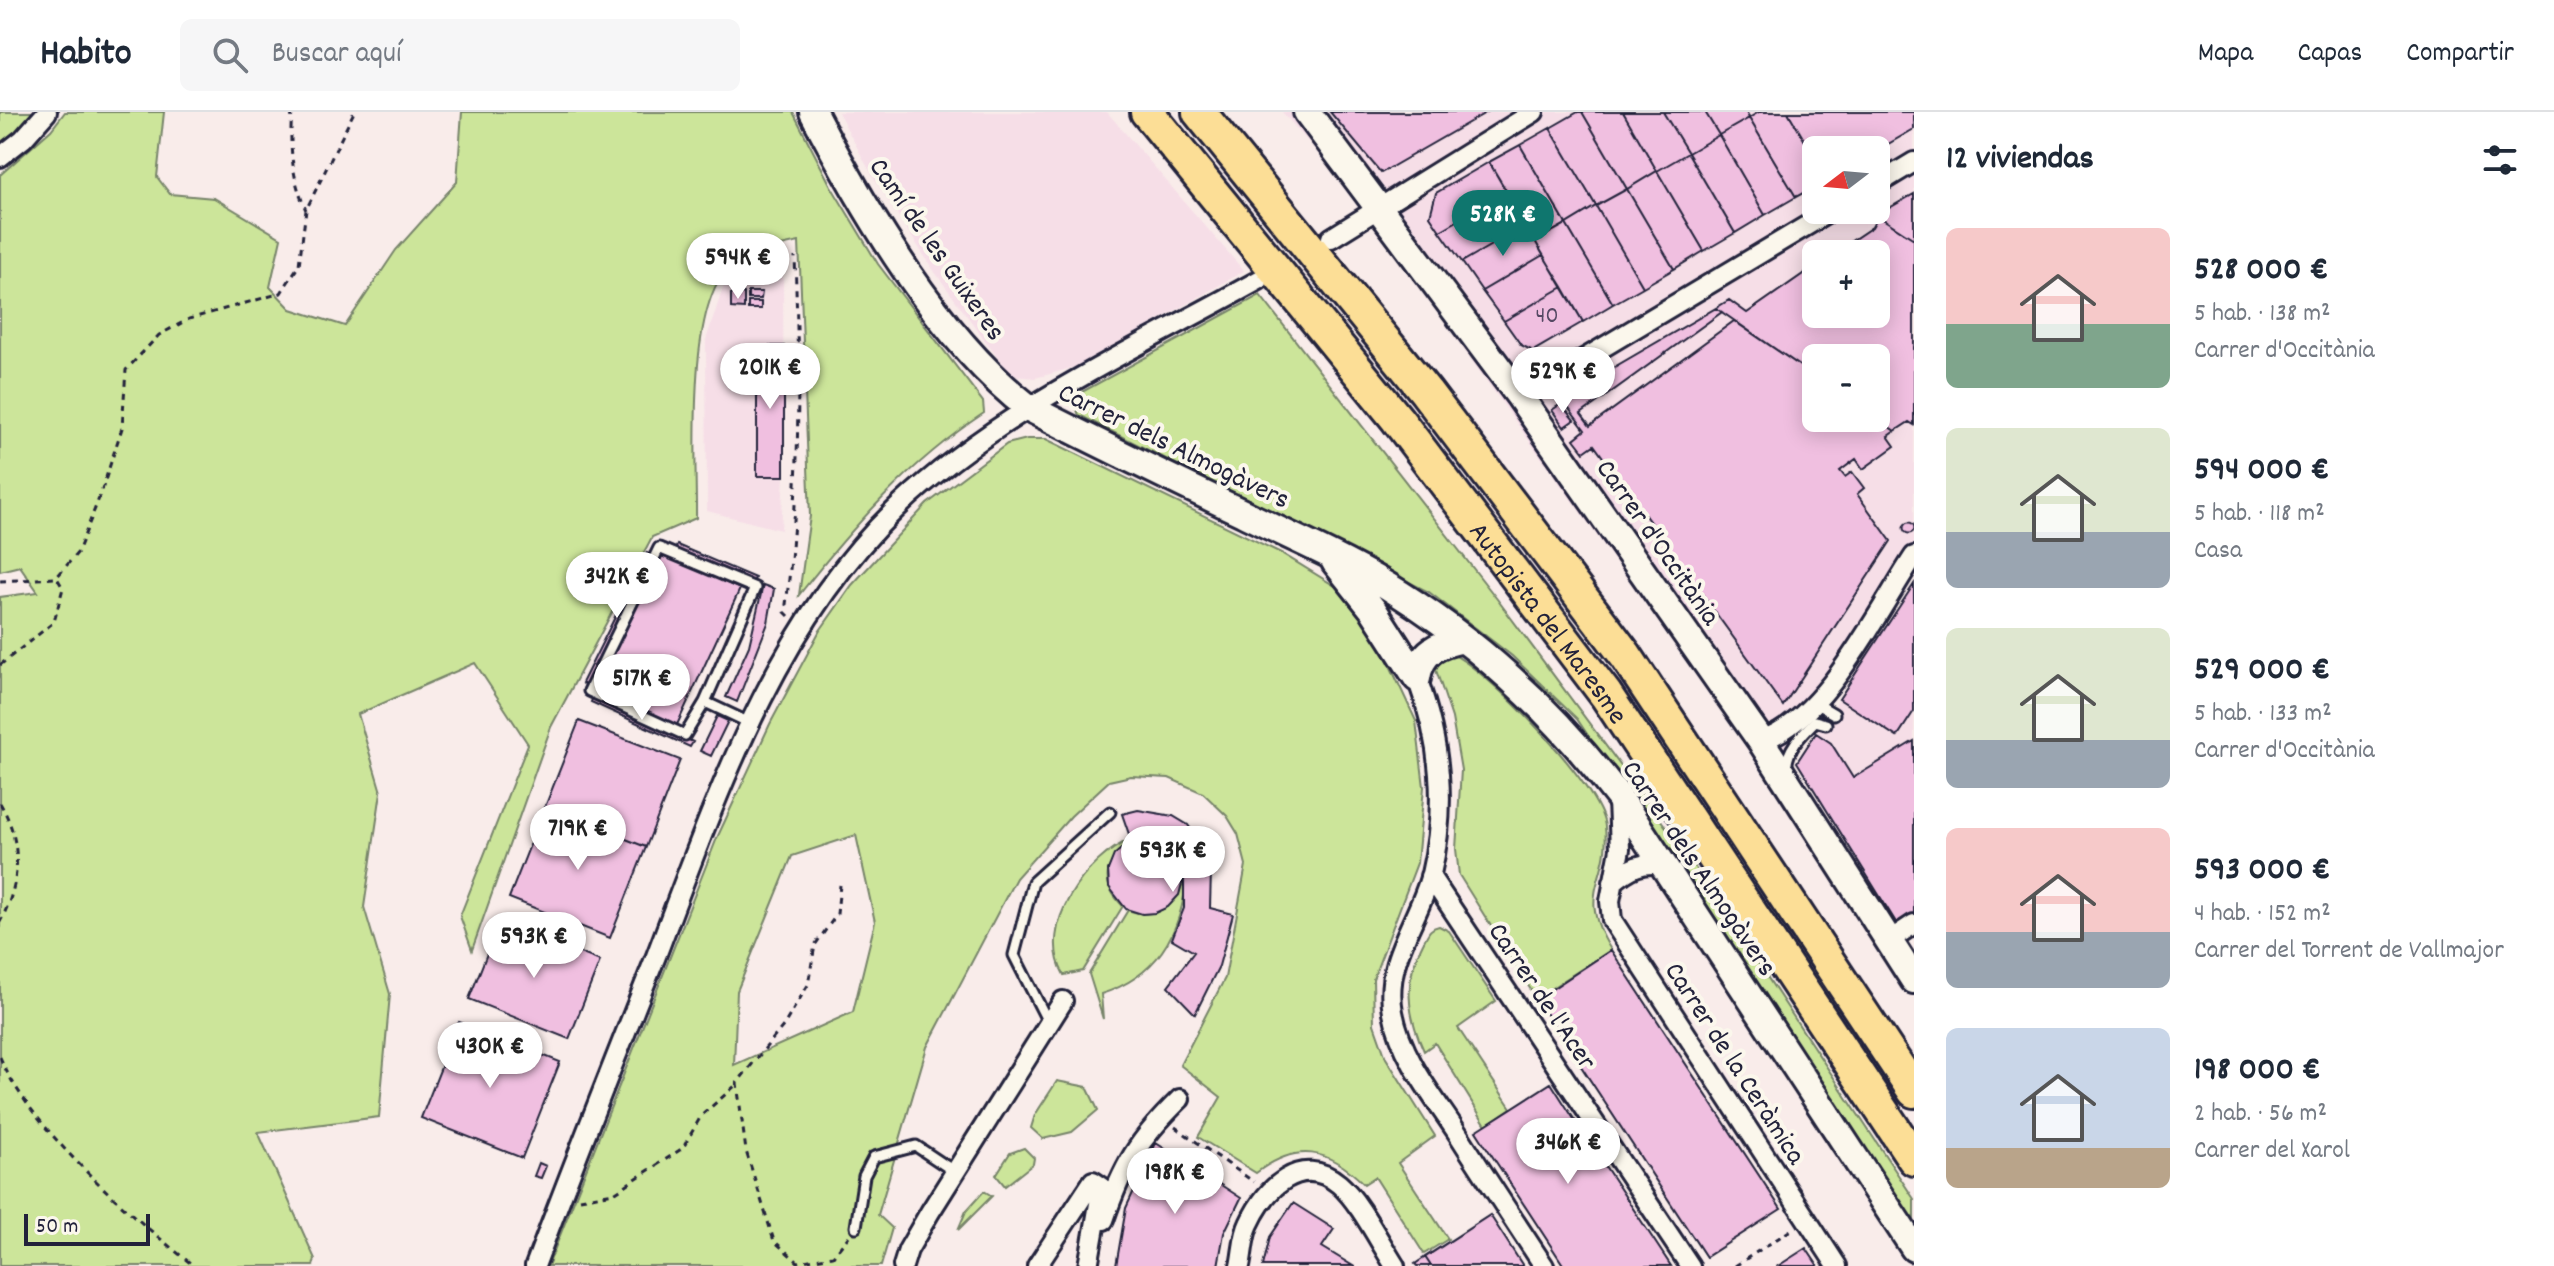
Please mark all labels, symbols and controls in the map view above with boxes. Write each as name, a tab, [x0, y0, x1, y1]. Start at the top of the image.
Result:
search box	[180, 19, 740, 91]
text: Habito	[40, 28, 132, 83]
icon: search	[208, 33, 252, 77]
text: Buscar aquí	[272, 34, 401, 77]
text: Mapa	[2198, 35, 2253, 75]
text: Capas	[2297, 35, 2362, 75]
text: Compartir	[2406, 35, 2514, 75]
north arrow	[1802, 136, 1890, 224]
map controls	[1802, 136, 1890, 432]
text: 12 viviendas	[1946, 136, 2094, 185]
icon: filters	[2478, 138, 2522, 182]
street label: Camí de les Guixeres	[857, 151, 1013, 351]
pin: 528K €	[1438, 190, 1568, 258]
text: 528K €	[1470, 197, 1536, 234]
pin: 594K €	[673, 233, 803, 301]
text: 594K €	[704, 240, 772, 277]
button: +	[1802, 240, 1890, 328]
text: 528 000 €	[2194, 247, 2328, 296]
icon: home	[2010, 260, 2106, 356]
text: 5 hab. · 138 m²	[2194, 296, 2330, 333]
house number: 40	[1535, 300, 1559, 334]
text: Carrer d'Occitània	[2194, 333, 2375, 370]
pin: 201K €	[705, 343, 835, 411]
button: −	[1802, 344, 1890, 432]
pin: 529K €	[1498, 347, 1628, 415]
text: 201K €	[738, 350, 802, 387]
text: 529K €	[1529, 354, 1597, 391]
street label: Carrer dels Almogàvers	[1050, 375, 1295, 522]
text: 594 000 €	[2194, 447, 2330, 496]
street label: Carrer d'Occitània	[1584, 453, 1729, 636]
icon: home	[2010, 460, 2106, 556]
text: 5 hab. · 118 m²	[2194, 496, 2325, 533]
street label: Autopista del Maresme	[1457, 515, 1635, 734]
text: Casa	[2194, 533, 2242, 570]
pin: 342K €	[552, 552, 682, 620]
text: 342K €	[584, 559, 650, 596]
text: 529 000 €	[2194, 647, 2330, 696]
pin: 517K €	[577, 654, 707, 722]
icon: home	[2010, 660, 2106, 756]
text: 517K €	[612, 661, 672, 698]
text: 5 hab. · 133 m²	[2194, 696, 2332, 733]
text: Carrer d'Occitània	[2194, 733, 2375, 770]
street label: Carrer dels Almogàvers	[1609, 754, 1784, 986]
pin: 719K €	[513, 804, 643, 872]
text: 719K €	[548, 811, 608, 848]
pin: 593K €	[1108, 826, 1238, 894]
text: 593K €	[1139, 833, 1207, 870]
text: 593 000 €	[2194, 847, 2331, 896]
icon: home	[2010, 860, 2106, 956]
text: 4 hab. · 152 m²	[2194, 896, 2331, 933]
pin: 593K €	[469, 912, 599, 980]
street label: Carrer de l'Acer	[1476, 916, 1604, 1080]
text: 593K €	[500, 919, 568, 956]
text: Carrer del Torrent de Vallmajor	[2194, 933, 2504, 970]
street label: Carrer de la Ceràmica	[1652, 956, 1814, 1175]
pin: 430K €	[425, 1022, 555, 1090]
text: 430K €	[456, 1029, 524, 1066]
text: 198 000 €	[2194, 1047, 2321, 1096]
icon: home	[2010, 1060, 2106, 1156]
text: 2 hab. · 56 m²	[2194, 1096, 2327, 1133]
pin: 346K €	[1503, 1118, 1633, 1186]
text: 346K €	[1534, 1125, 1602, 1162]
text: Carrer del Xarol	[2194, 1133, 2350, 1170]
pin: 198K €	[1110, 1148, 1240, 1216]
text: 198K €	[1145, 1155, 1205, 1192]
scale bar	[24, 1210, 150, 1246]
text: 50 m	[36, 1212, 78, 1243]

